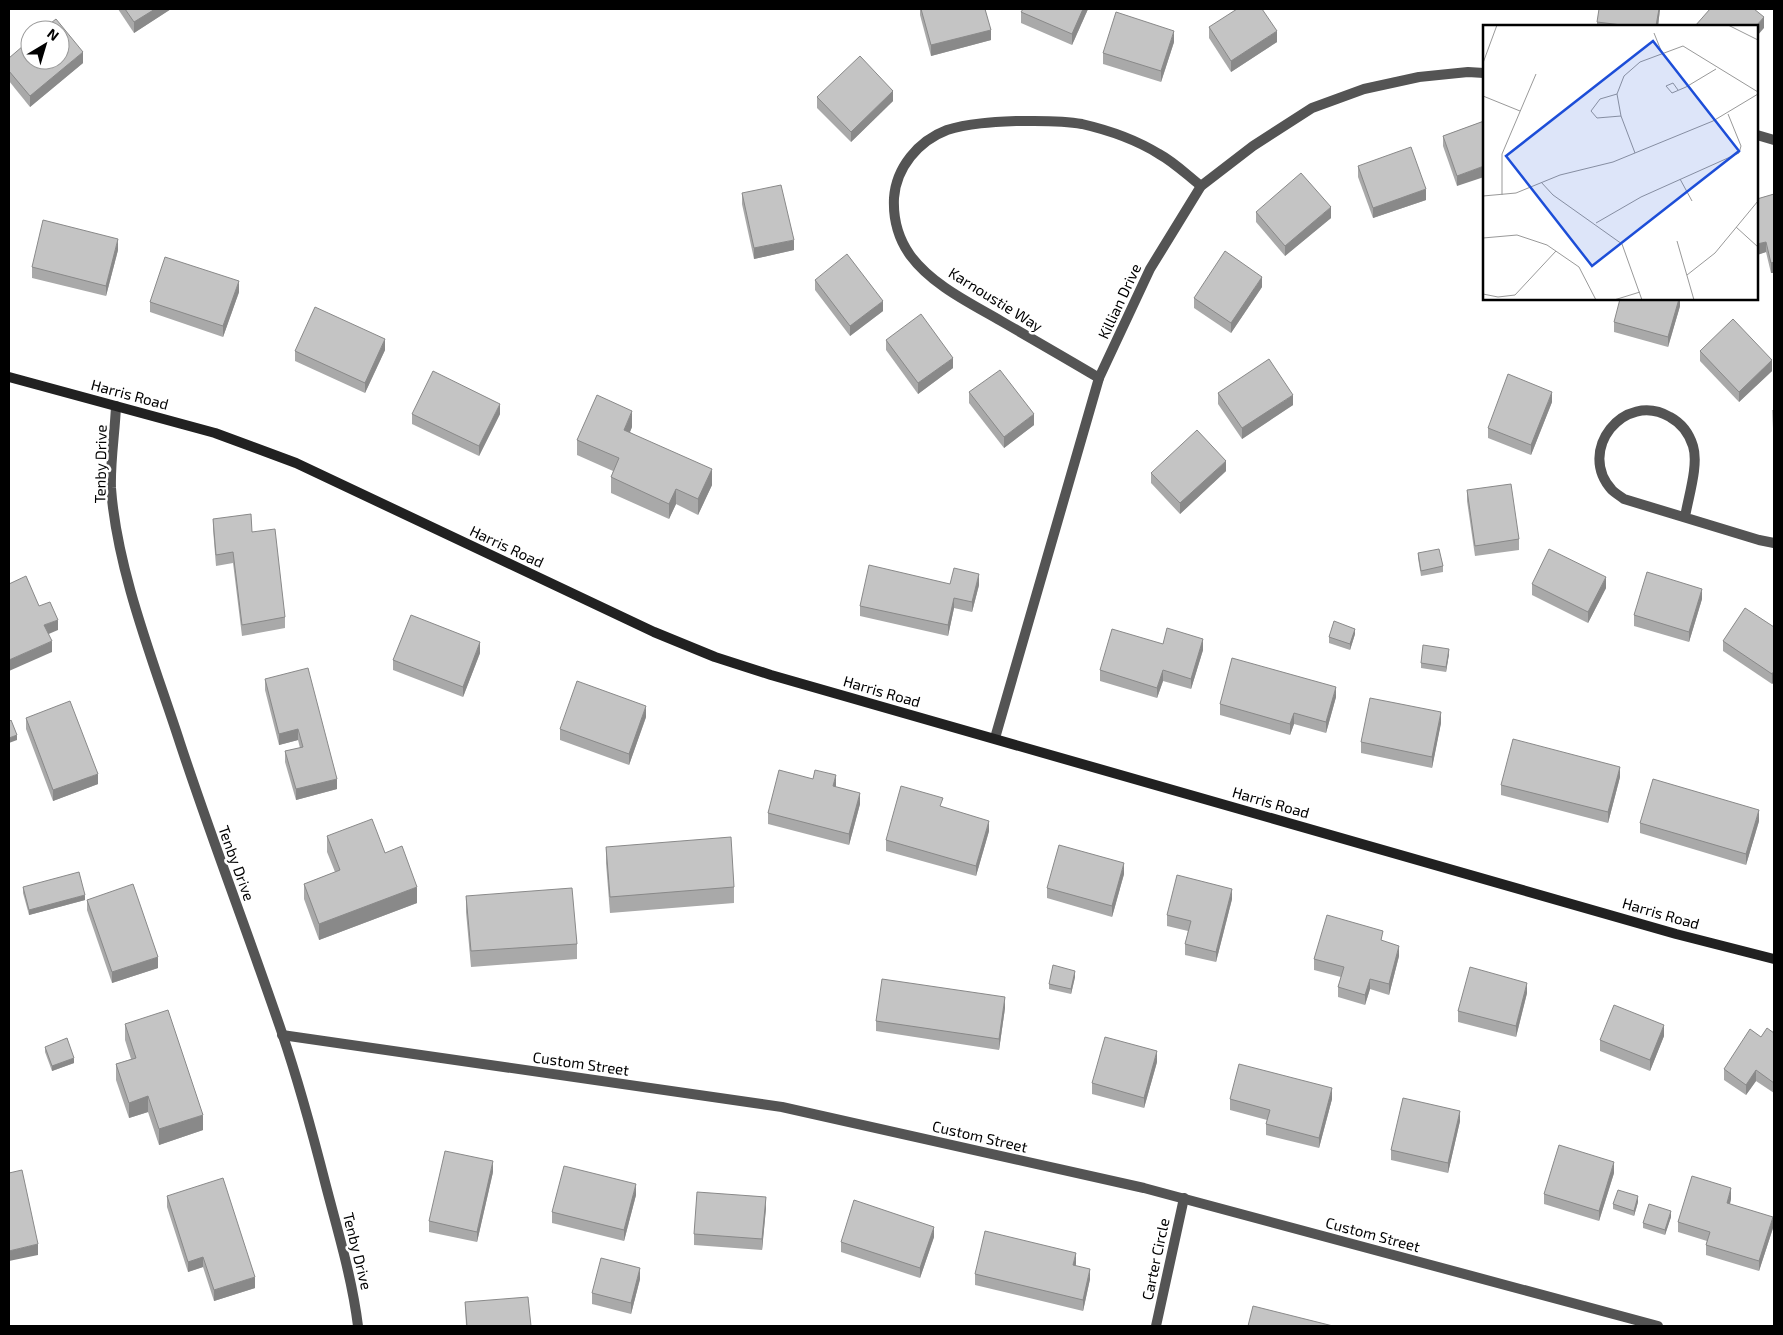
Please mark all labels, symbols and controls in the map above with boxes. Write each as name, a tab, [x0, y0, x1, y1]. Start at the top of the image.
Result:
north arrow	[20, 20, 70, 70]
text: N	[44, 25, 63, 44]
inset map	[1483, 25, 1758, 300]
street label: Killian Drive	[1094, 260, 1144, 342]
street label: Karnoustie Way	[946, 263, 1046, 335]
street label: Harris Road	[89, 375, 171, 413]
street label: Tenby Drive	[90, 424, 110, 504]
street label: Harris Road	[467, 521, 547, 571]
street label: Harris Road	[841, 671, 923, 711]
street label: Harris Road	[1230, 782, 1312, 822]
street label: Tenby Drive	[215, 823, 259, 903]
street label: Harris Road	[1620, 893, 1702, 933]
street label: Custom Street	[532, 1047, 631, 1079]
street label: Custom Street	[931, 1116, 1030, 1156]
street label: Tenby Drive	[340, 1211, 376, 1291]
street label: Custom Street	[1324, 1213, 1423, 1255]
street label: Carter Circle	[1138, 1216, 1172, 1302]

